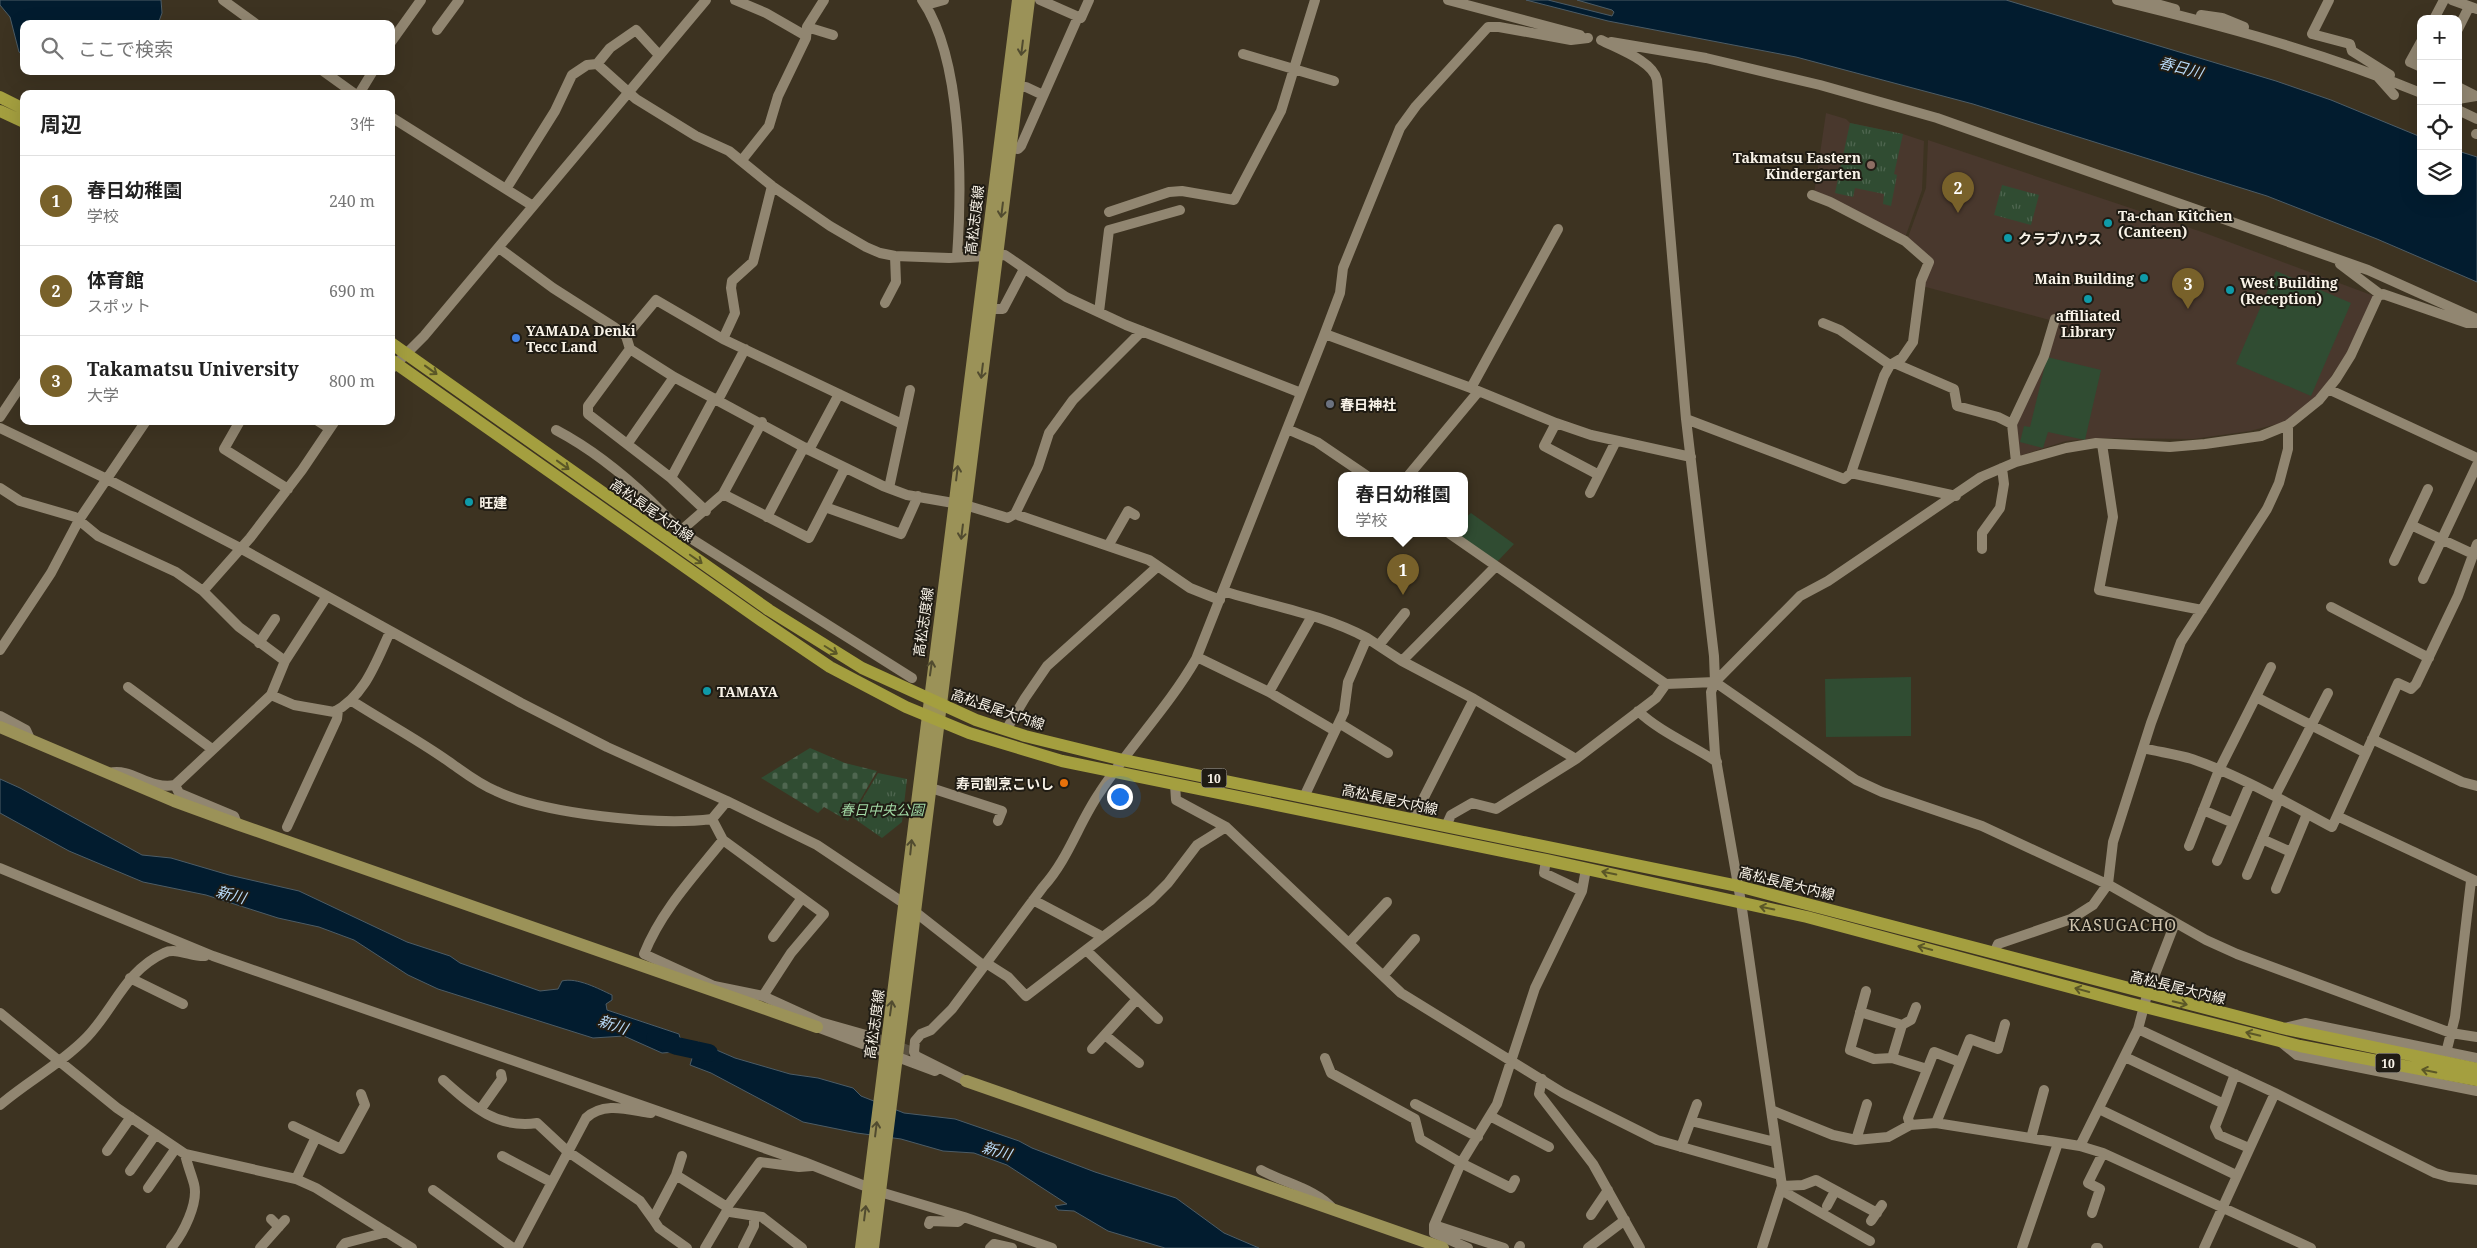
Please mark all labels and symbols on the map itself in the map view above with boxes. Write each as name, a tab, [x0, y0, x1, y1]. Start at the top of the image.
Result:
one-way arrow	[1017, 40, 1027, 56]
water label: 春日川	[2157, 52, 2207, 83]
place label: Takmatsu Eastern Kindergarten	[1733, 148, 1861, 183]
marker: Takmatsu Eastern Kindergarten	[1865, 159, 1877, 171]
pin: 2	[1942, 172, 1974, 213]
street label: 高松志度線	[960, 184, 988, 256]
one-way arrow	[997, 201, 1007, 217]
place label: Ta-chan Kitchen (Canteen)	[2118, 206, 2233, 241]
marker: Ta-chan Kitchen (Canteen)	[2102, 217, 2114, 229]
place label: クラブハウス	[2018, 229, 2102, 248]
marker: クラブハウス	[2002, 232, 2014, 244]
pin: 3	[2172, 268, 2204, 309]
place label: Main Building	[2035, 269, 2134, 288]
marker: Main Building	[2138, 272, 2150, 284]
place label: West Building (Reception)	[2240, 273, 2338, 308]
marker: West Building (Reception)	[2224, 284, 2236, 296]
marker: affiliated Library	[2082, 293, 2094, 305]
place label: affiliated Library	[2056, 306, 2120, 341]
place label: YAMADA Denki Tecc Land	[526, 321, 636, 356]
marker: YAMADA Denki Tecc Land	[510, 332, 522, 344]
one-way arrow	[977, 362, 987, 378]
one-way arrow	[424, 365, 437, 376]
place label: 春日神社	[1340, 395, 1396, 414]
marker: 春日神社	[1324, 398, 1336, 410]
one-way arrow	[556, 460, 570, 470]
one-way arrow	[952, 465, 962, 481]
street label: 高松長尾大内線	[606, 474, 698, 546]
place label: 旺建	[479, 493, 507, 512]
marker: 旺建	[463, 496, 475, 508]
one-way arrow	[957, 524, 967, 540]
one-way arrow	[688, 554, 702, 564]
pin: 1	[1387, 554, 1419, 595]
street label: 高松志度線	[909, 586, 937, 658]
one-way arrow	[823, 645, 837, 655]
one-way arrow	[927, 661, 937, 677]
place label: TAMAYA	[717, 682, 778, 701]
street label: 高松長尾大内線	[949, 684, 1047, 734]
marker: TAMAYA	[701, 685, 713, 697]
road number: 10	[1202, 768, 1226, 788]
place label: 寿司割烹こいし	[956, 774, 1054, 793]
marker: 寿司割烹こいし	[1058, 777, 1070, 789]
street label: 高松長尾大内線	[1340, 780, 1440, 818]
your location	[1107, 784, 1133, 810]
park label: 春日中央公園	[840, 800, 926, 819]
one-way arrow	[906, 839, 916, 855]
street label: 高松長尾大内線	[1737, 862, 1837, 904]
one-way arrow	[1601, 868, 1617, 878]
water label: 新川	[214, 880, 250, 908]
one-way arrow	[1760, 903, 1776, 912]
district label: KASUGACHO	[2069, 914, 2177, 936]
one-way arrow	[1917, 943, 1933, 952]
street label: 高松長尾大内線	[2128, 966, 2228, 1008]
one-way arrow	[2074, 985, 2090, 995]
street label: 高松志度線	[860, 988, 888, 1060]
one-way arrow	[2172, 999, 2188, 1008]
one-way arrow	[886, 1001, 896, 1017]
water label: 新川	[596, 1010, 632, 1039]
one-way arrow	[2245, 1029, 2261, 1038]
road number: 10	[2376, 1054, 2400, 1072]
one-way arrow	[2422, 1066, 2438, 1075]
one-way arrow	[871, 1122, 881, 1138]
water label: 新川	[980, 1136, 1016, 1164]
one-way arrow	[860, 1205, 870, 1221]

